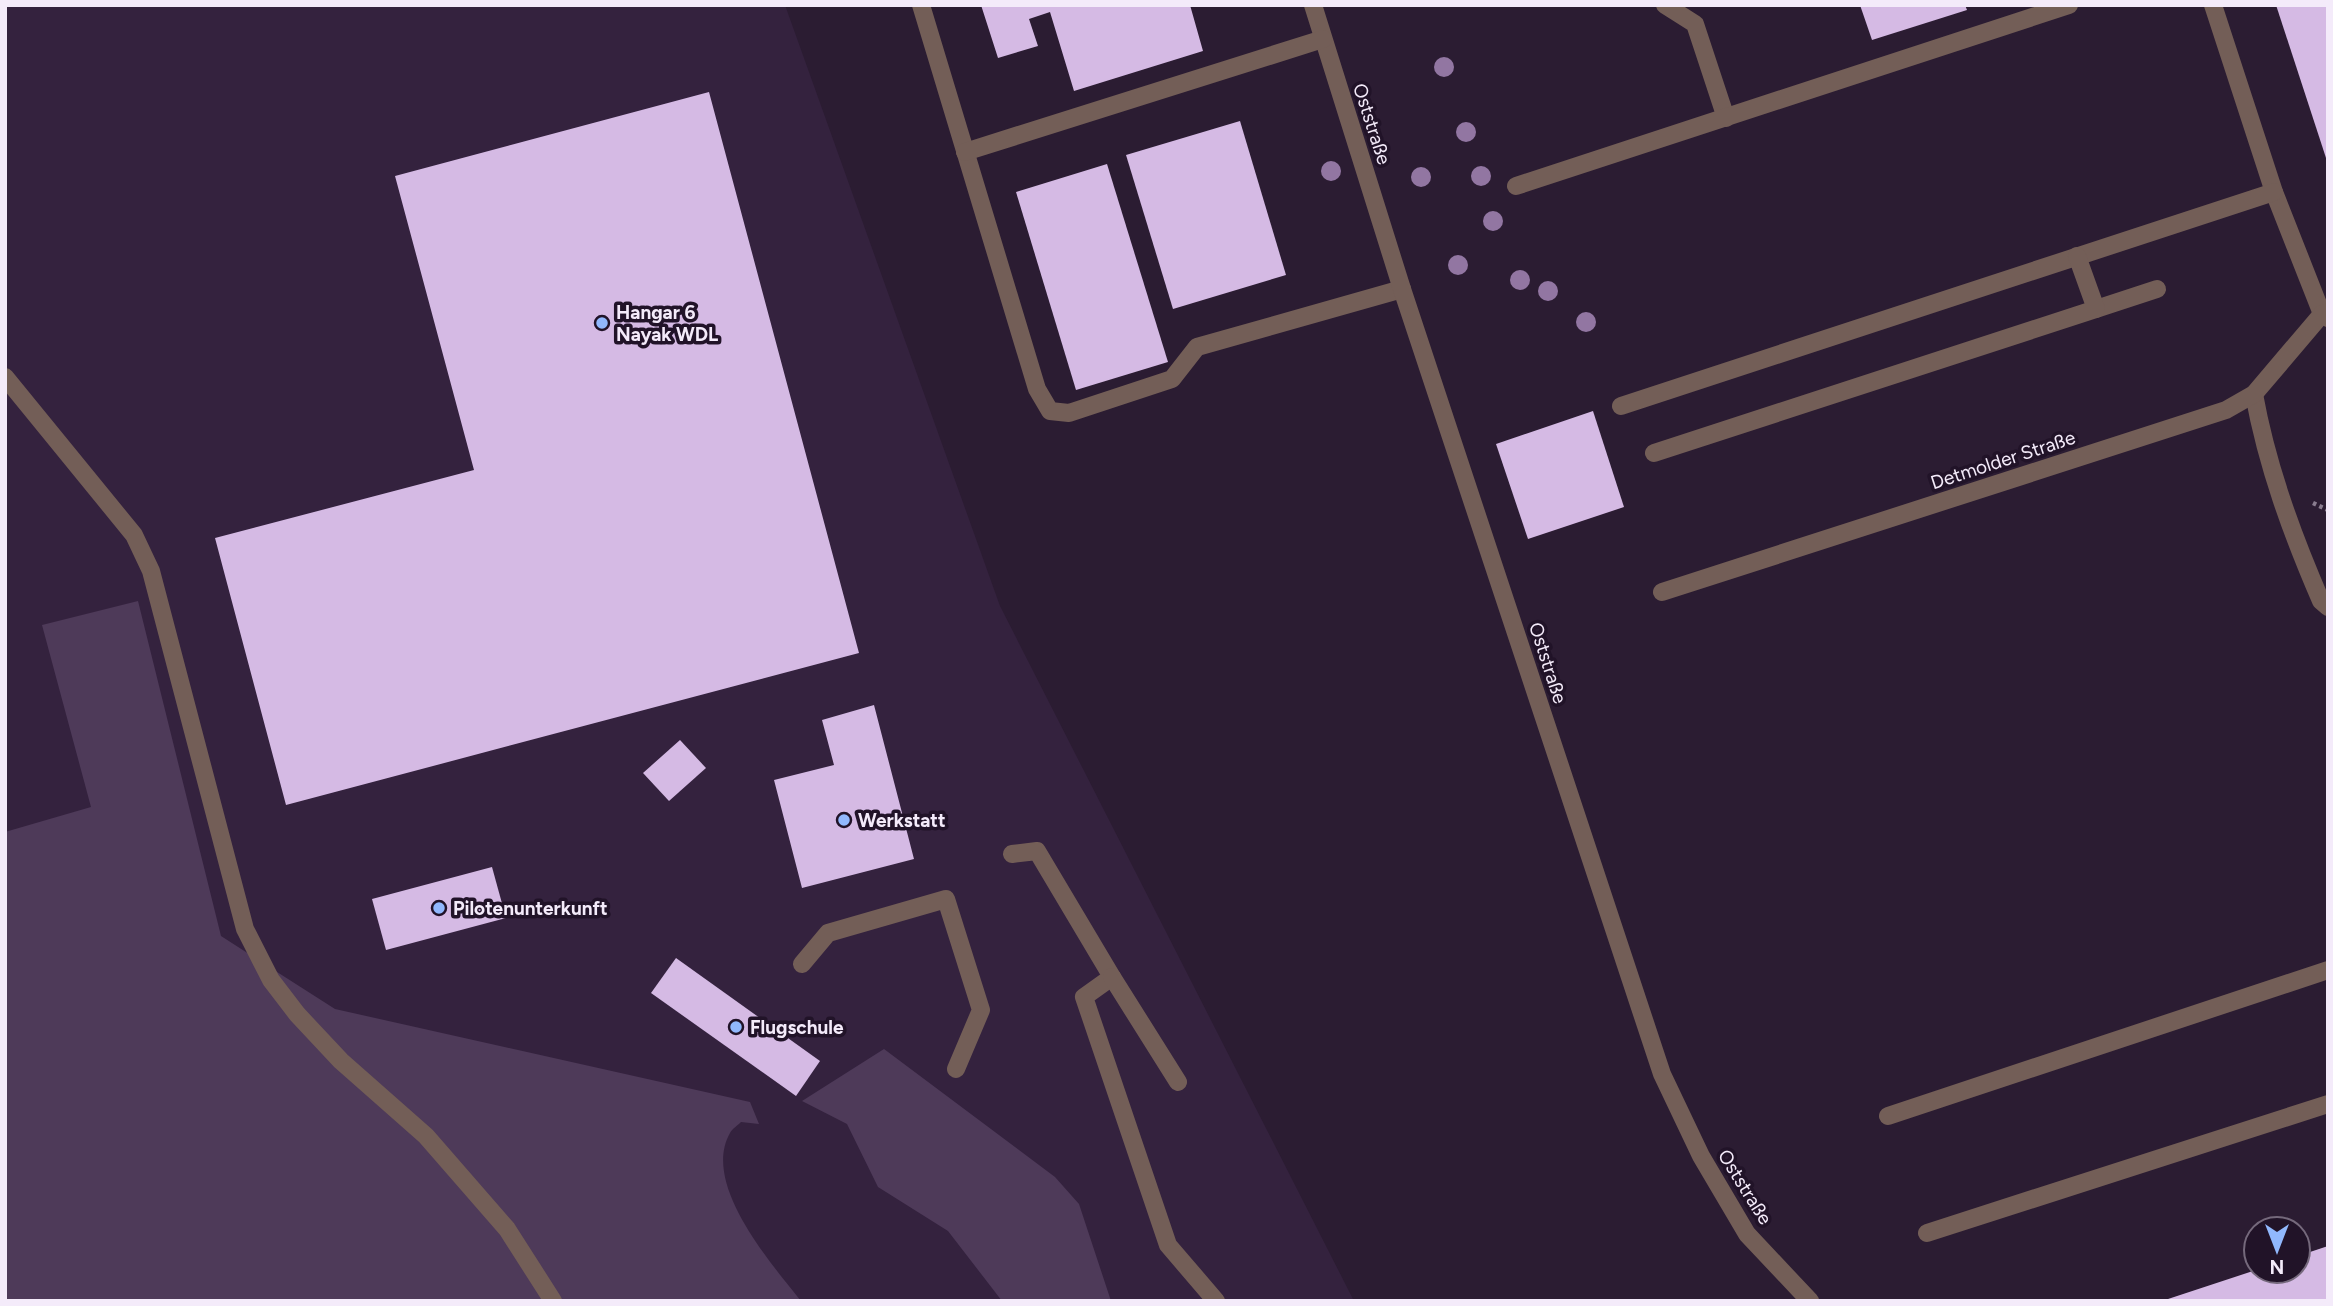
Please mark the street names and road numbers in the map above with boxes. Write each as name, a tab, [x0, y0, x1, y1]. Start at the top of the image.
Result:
street label: Oststraße	[1348, 80, 1396, 168]
street label: Detmolder Straße	[1928, 426, 2078, 494]
street label: Oststraße	[1524, 619, 1572, 707]
street label: Oststraße	[1713, 1145, 1777, 1229]

